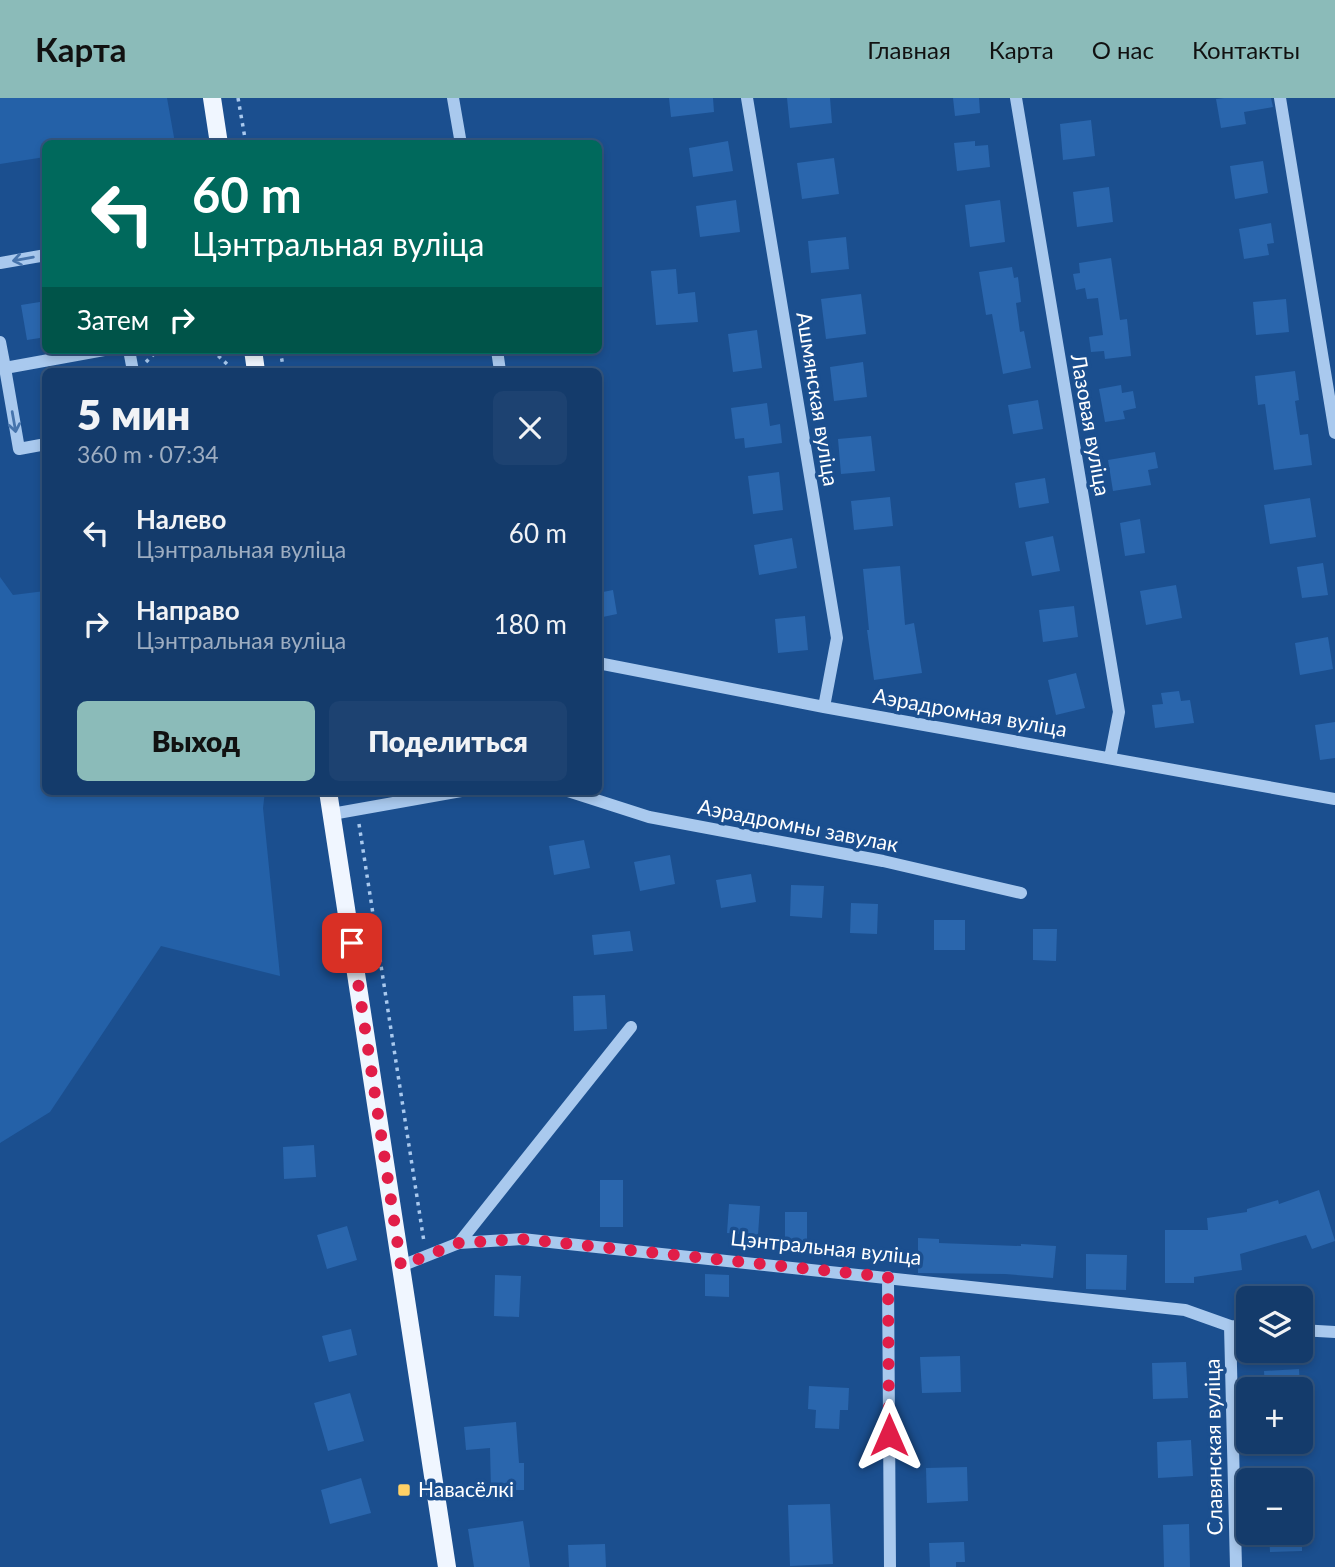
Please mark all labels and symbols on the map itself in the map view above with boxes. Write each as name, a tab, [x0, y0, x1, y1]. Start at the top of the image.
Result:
one-way arrow	[12, 253, 35, 266]
street label: Ашмянская вуліца	[792, 310, 845, 488]
street label: Лазовая вуліца	[1067, 351, 1116, 498]
one-way arrow	[8, 410, 21, 432]
street label: Аэрадромная вуліца	[871, 682, 1069, 741]
street label: Аэрадромны завулак	[696, 793, 901, 856]
pin	[322, 913, 382, 973]
street label: Цэнтральная вуліца	[729, 1224, 923, 1269]
street label: Славянская вуліца	[1198, 1358, 1227, 1536]
position arrow	[852, 1398, 926, 1472]
place label: Навасёлкі	[418, 1476, 514, 1501]
marker: Навасёлкі	[396, 1482, 412, 1498]

